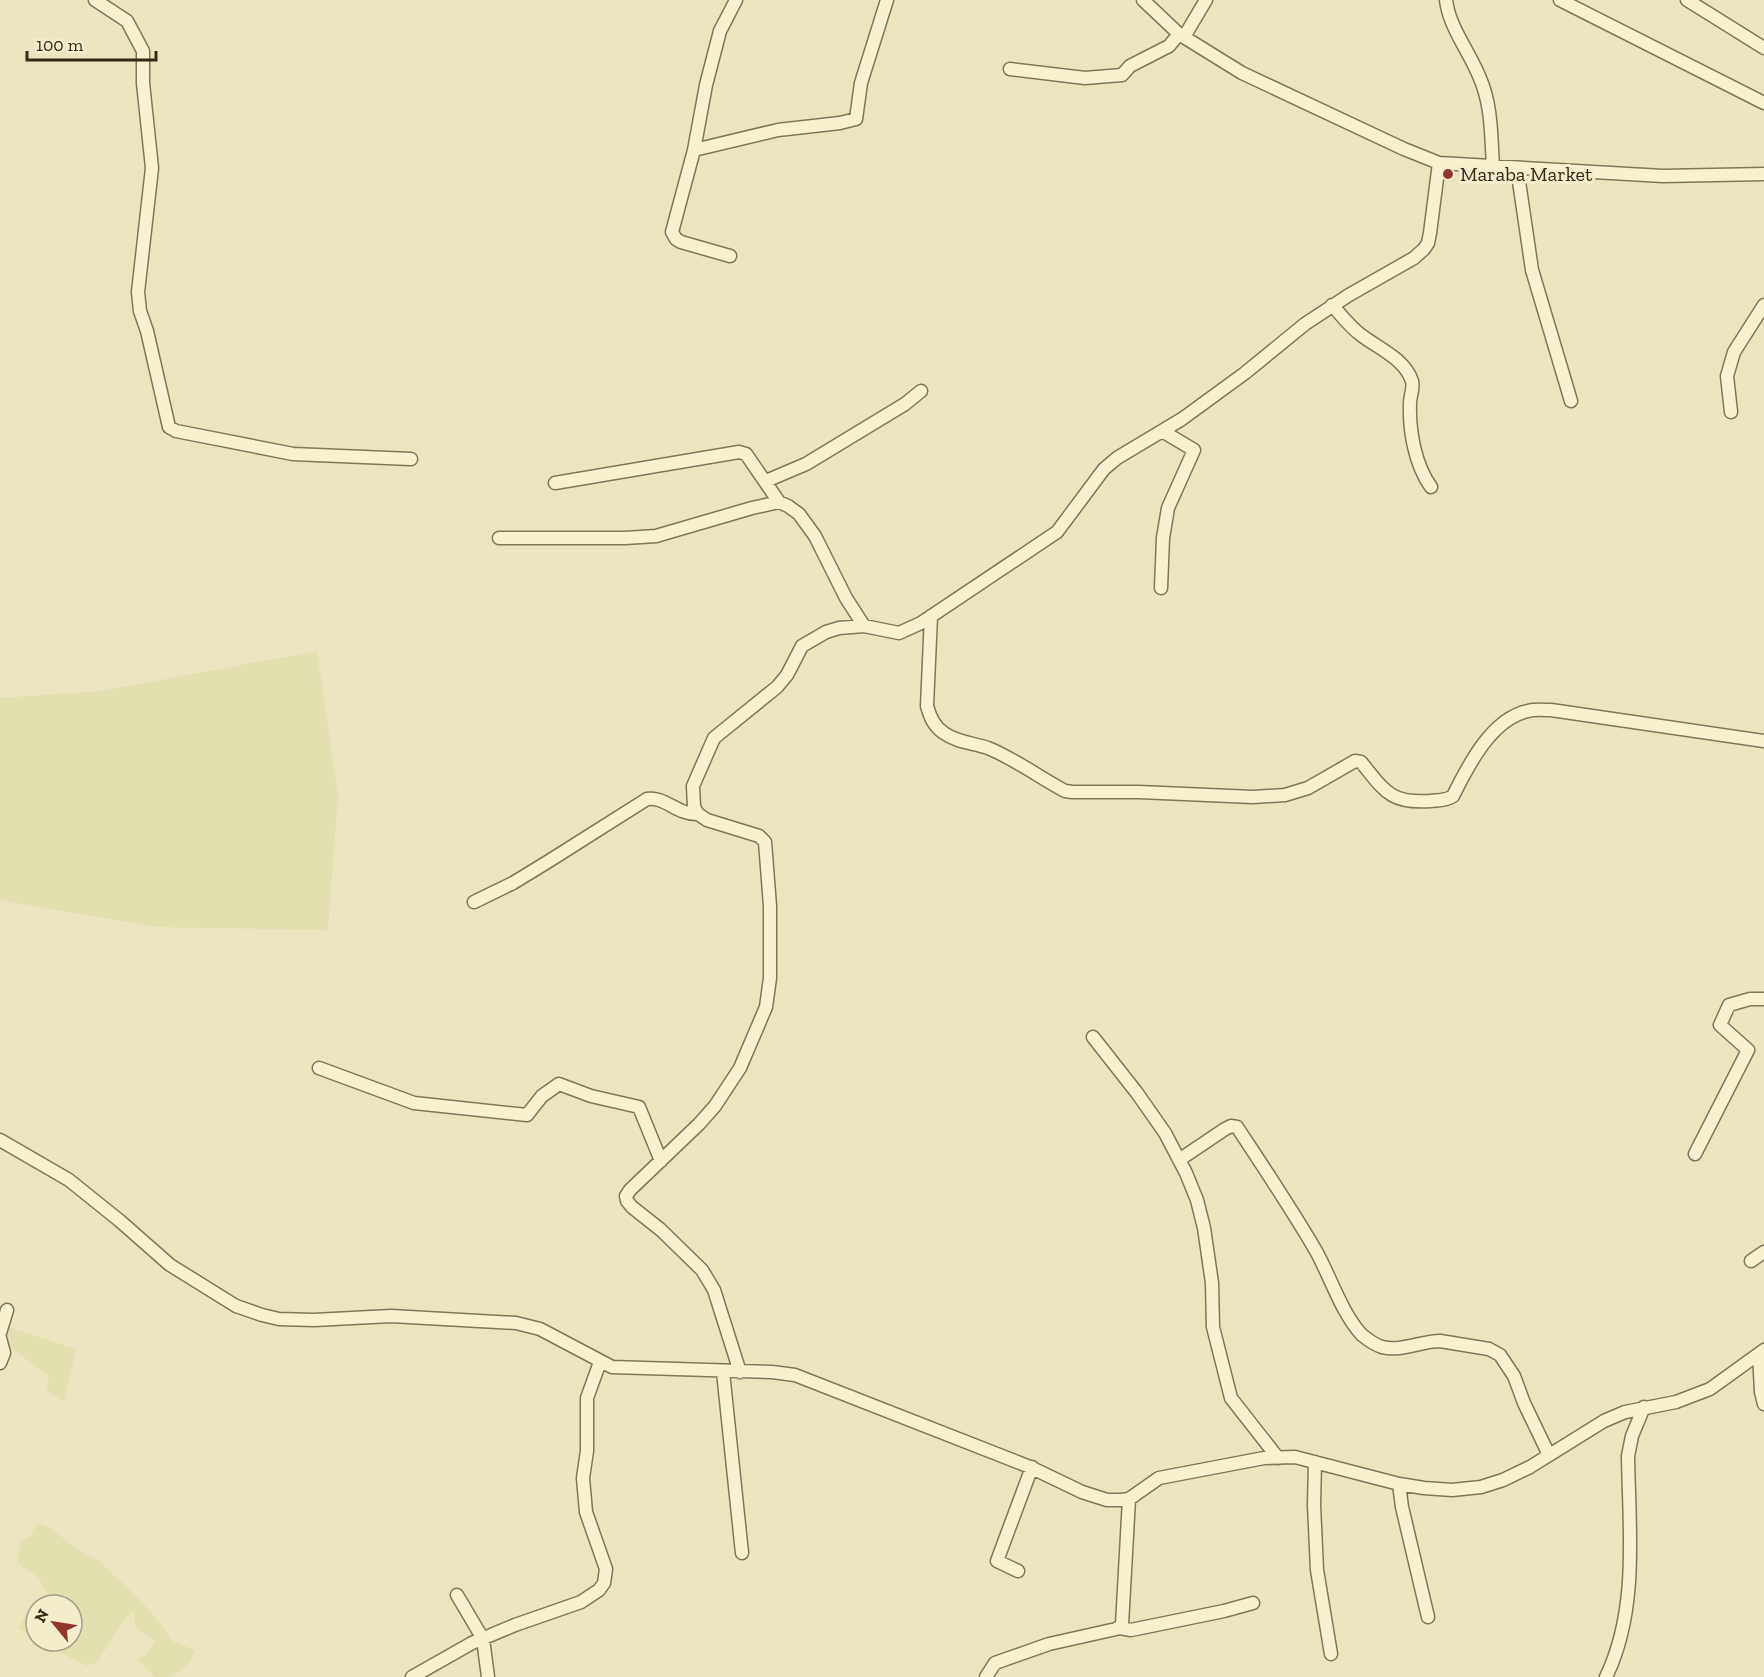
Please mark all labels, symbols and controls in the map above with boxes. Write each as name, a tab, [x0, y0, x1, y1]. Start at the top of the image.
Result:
scale bar	[27, 24, 156, 62]
text: 100 m	[36, 34, 84, 56]
place label: Maraba Market	[1460, 162, 1593, 186]
marker: Maraba Market	[1441, 167, 1455, 181]
north arrow	[24, 1593, 84, 1653]
text: N	[30, 1606, 53, 1626]

